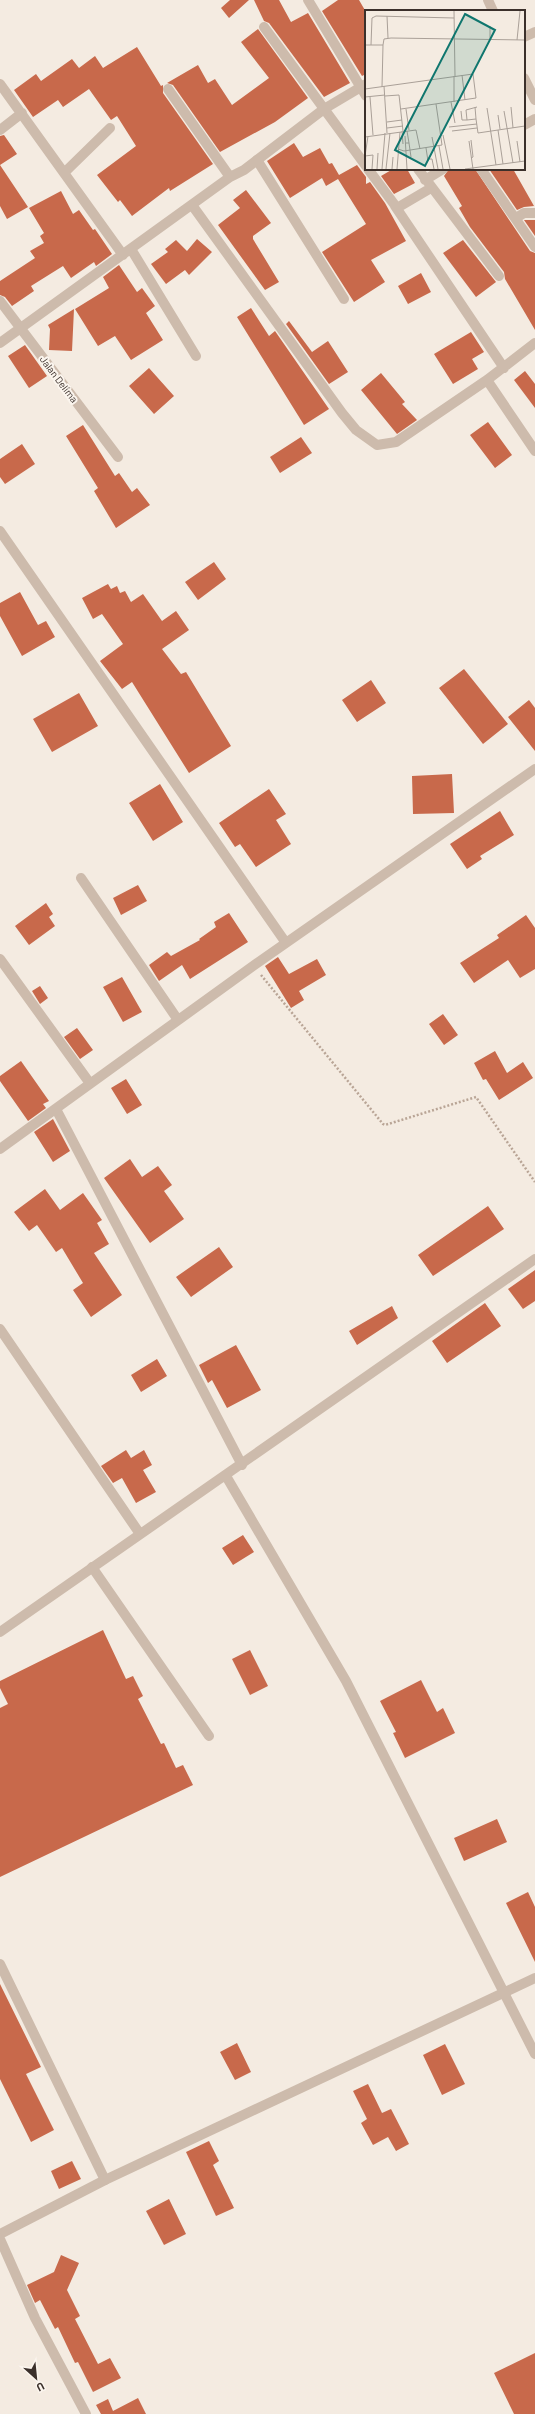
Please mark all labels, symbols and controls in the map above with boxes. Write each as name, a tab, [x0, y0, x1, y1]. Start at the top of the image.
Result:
inset map	[365, 10, 525, 170]
street label: Jalan Delima	[38, 353, 80, 405]
north arrow	[16, 2358, 56, 2398]
text: U	[35, 2380, 47, 2395]

